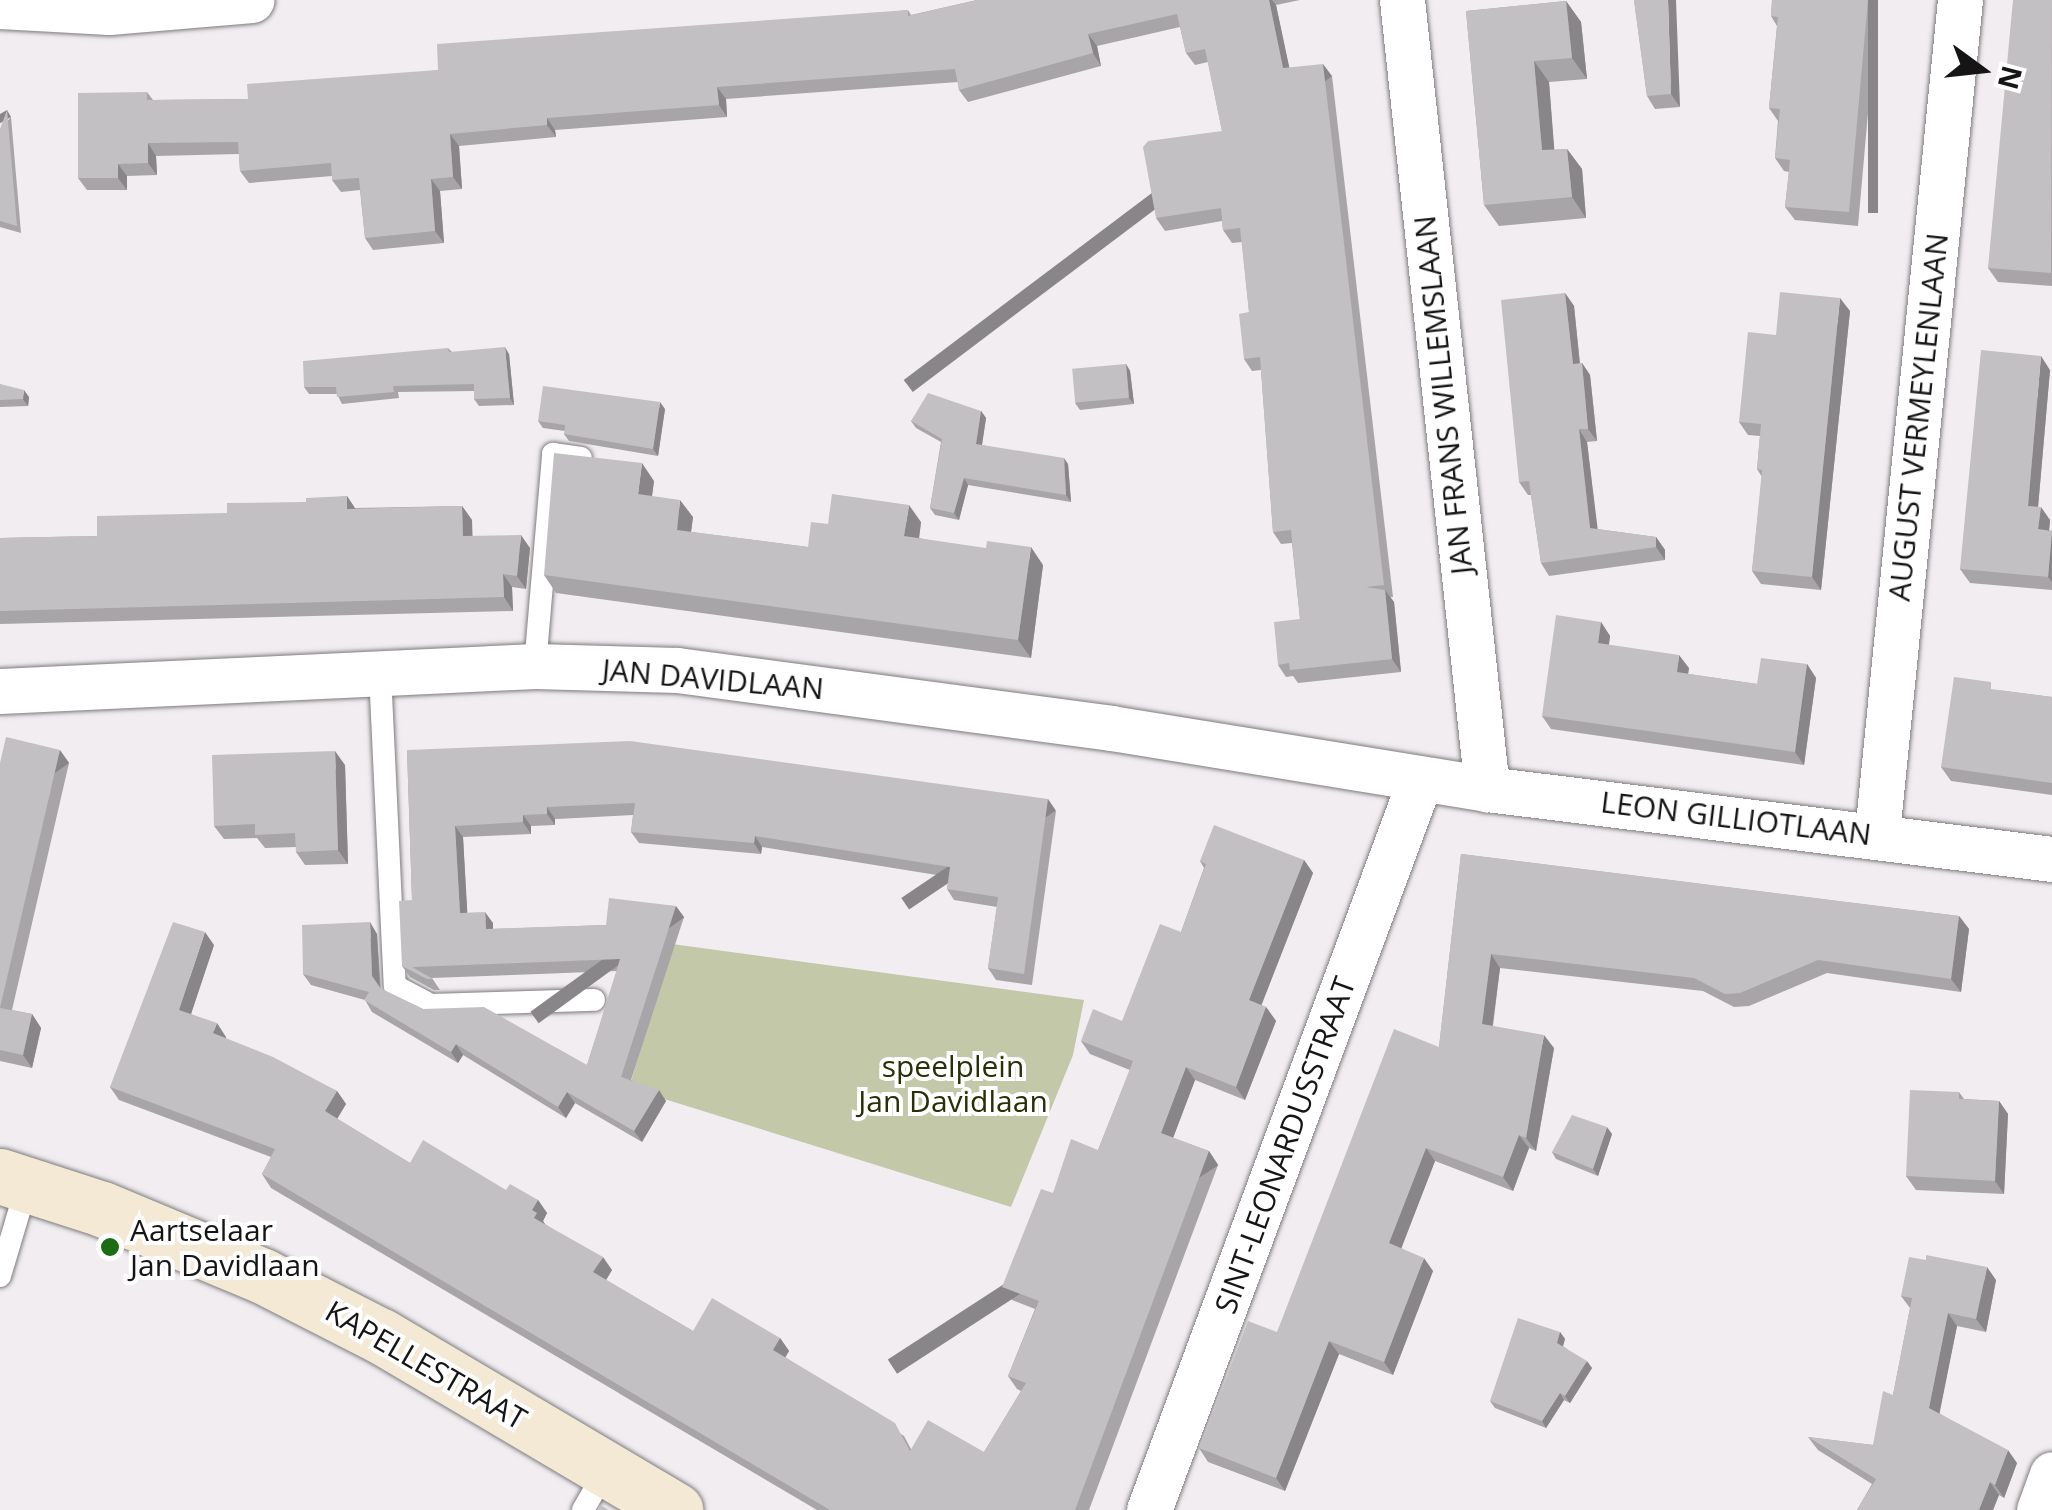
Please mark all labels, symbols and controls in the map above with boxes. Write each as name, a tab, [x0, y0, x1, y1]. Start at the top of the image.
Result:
north arrow	[1932, 20, 2032, 120]
text: N	[1990, 62, 2032, 94]
street label: JAN FRANS WILLEMSLAAN	[1406, 214, 1480, 576]
street label: AUGUST VERMEYLENLAAN	[1881, 231, 1955, 603]
street label: JAN DAVIDLAAN	[601, 651, 825, 707]
street label: LEON GILLIOTLAAN	[1599, 784, 1873, 852]
street label: SINT-LEONARDUSSTRAAT	[1207, 972, 1363, 1318]
park label: speelplein Jan Davidlaan	[858, 1048, 1048, 1118]
place label: Aartselaar Jan Davidlaan	[130, 1212, 320, 1282]
marker: Aartselaar Jan Davidlaan	[99, 1236, 121, 1258]
street label: KAPELLESTRAAT	[319, 1293, 533, 1437]

